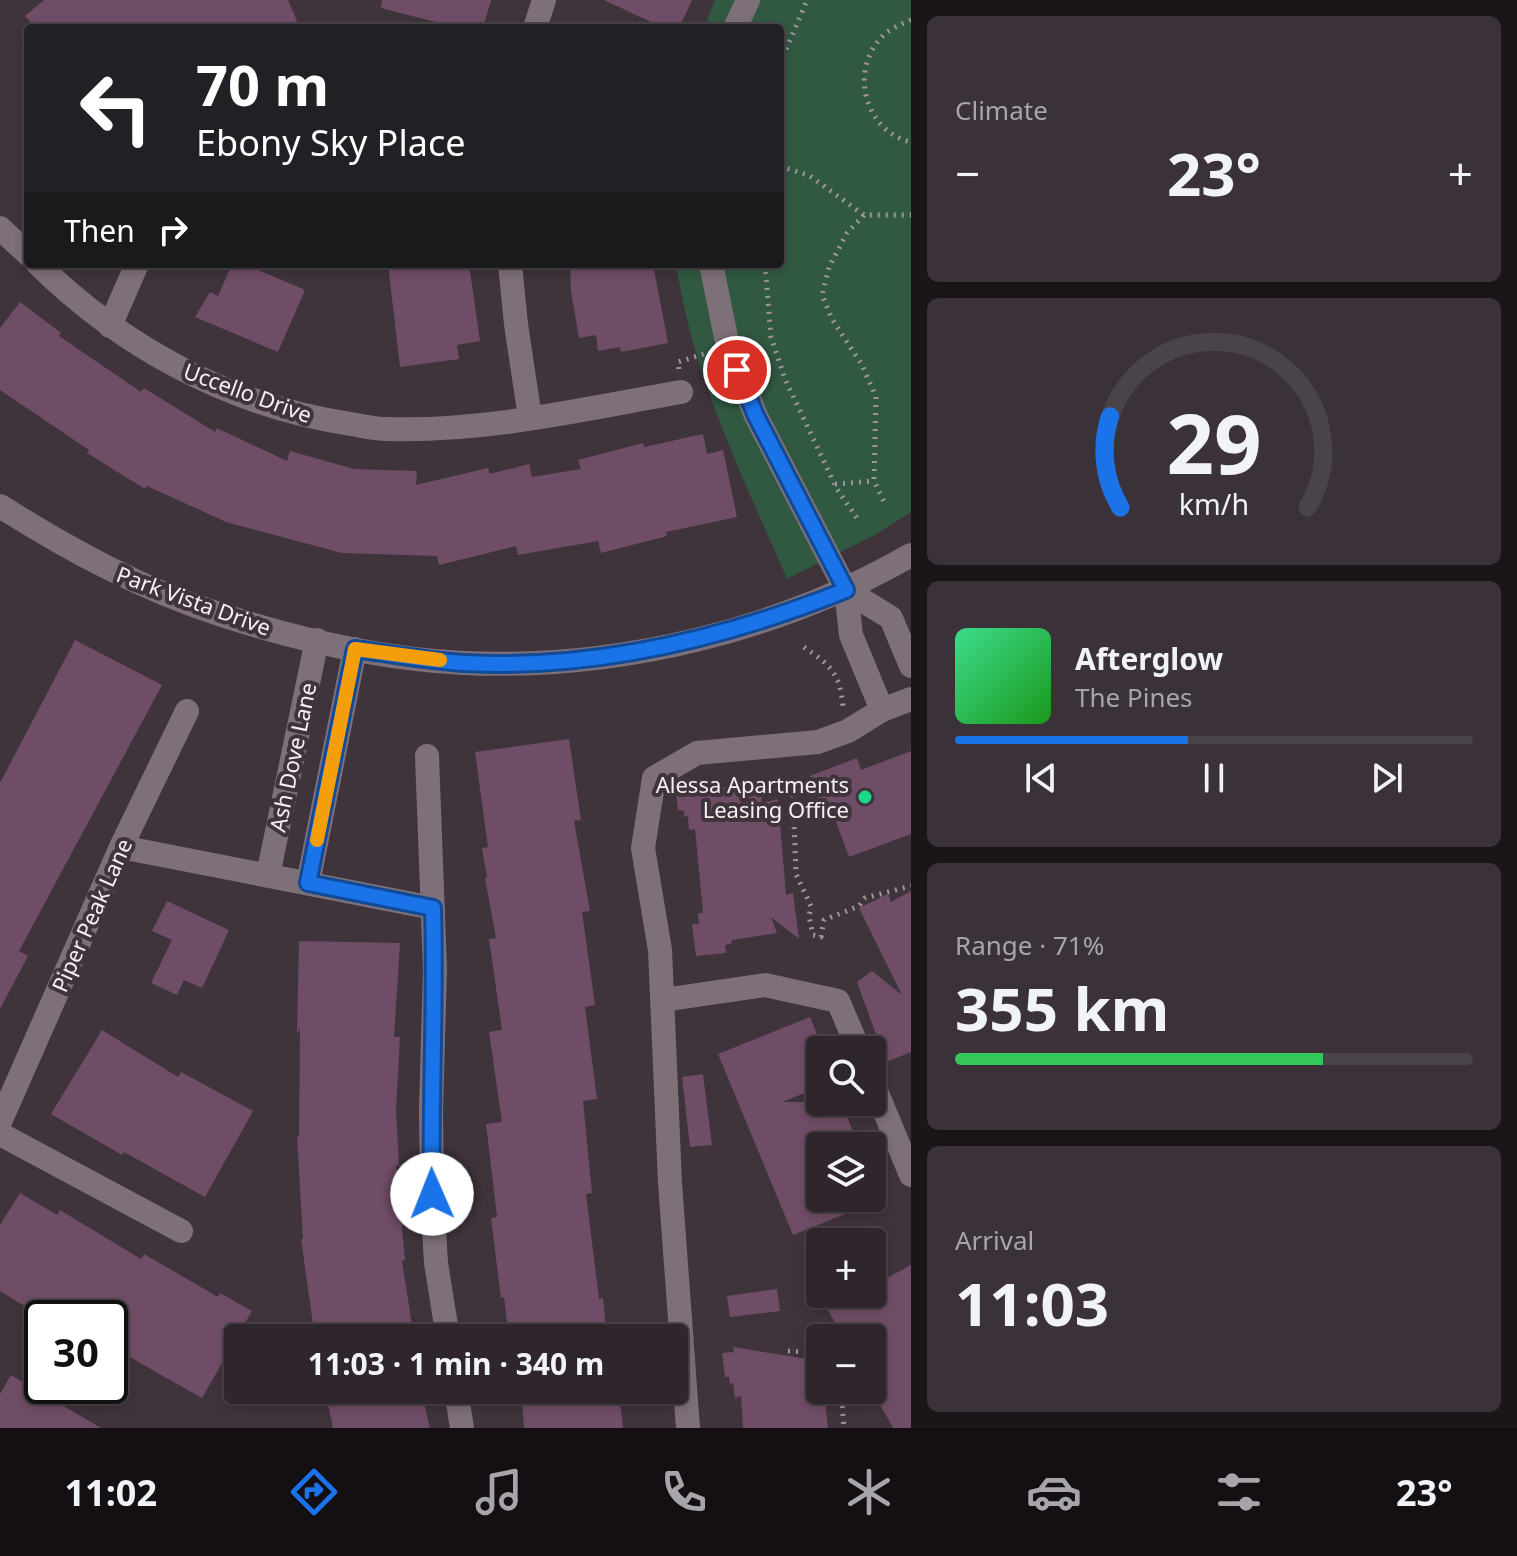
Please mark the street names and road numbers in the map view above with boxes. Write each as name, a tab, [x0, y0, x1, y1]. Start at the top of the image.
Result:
street label: Uccello Drive	[180, 355, 316, 429]
street label: Park Vista Drive	[113, 558, 275, 642]
street label: Ash Dove Lane	[262, 680, 322, 834]
street label: Piper Peak Lane	[44, 833, 138, 997]

